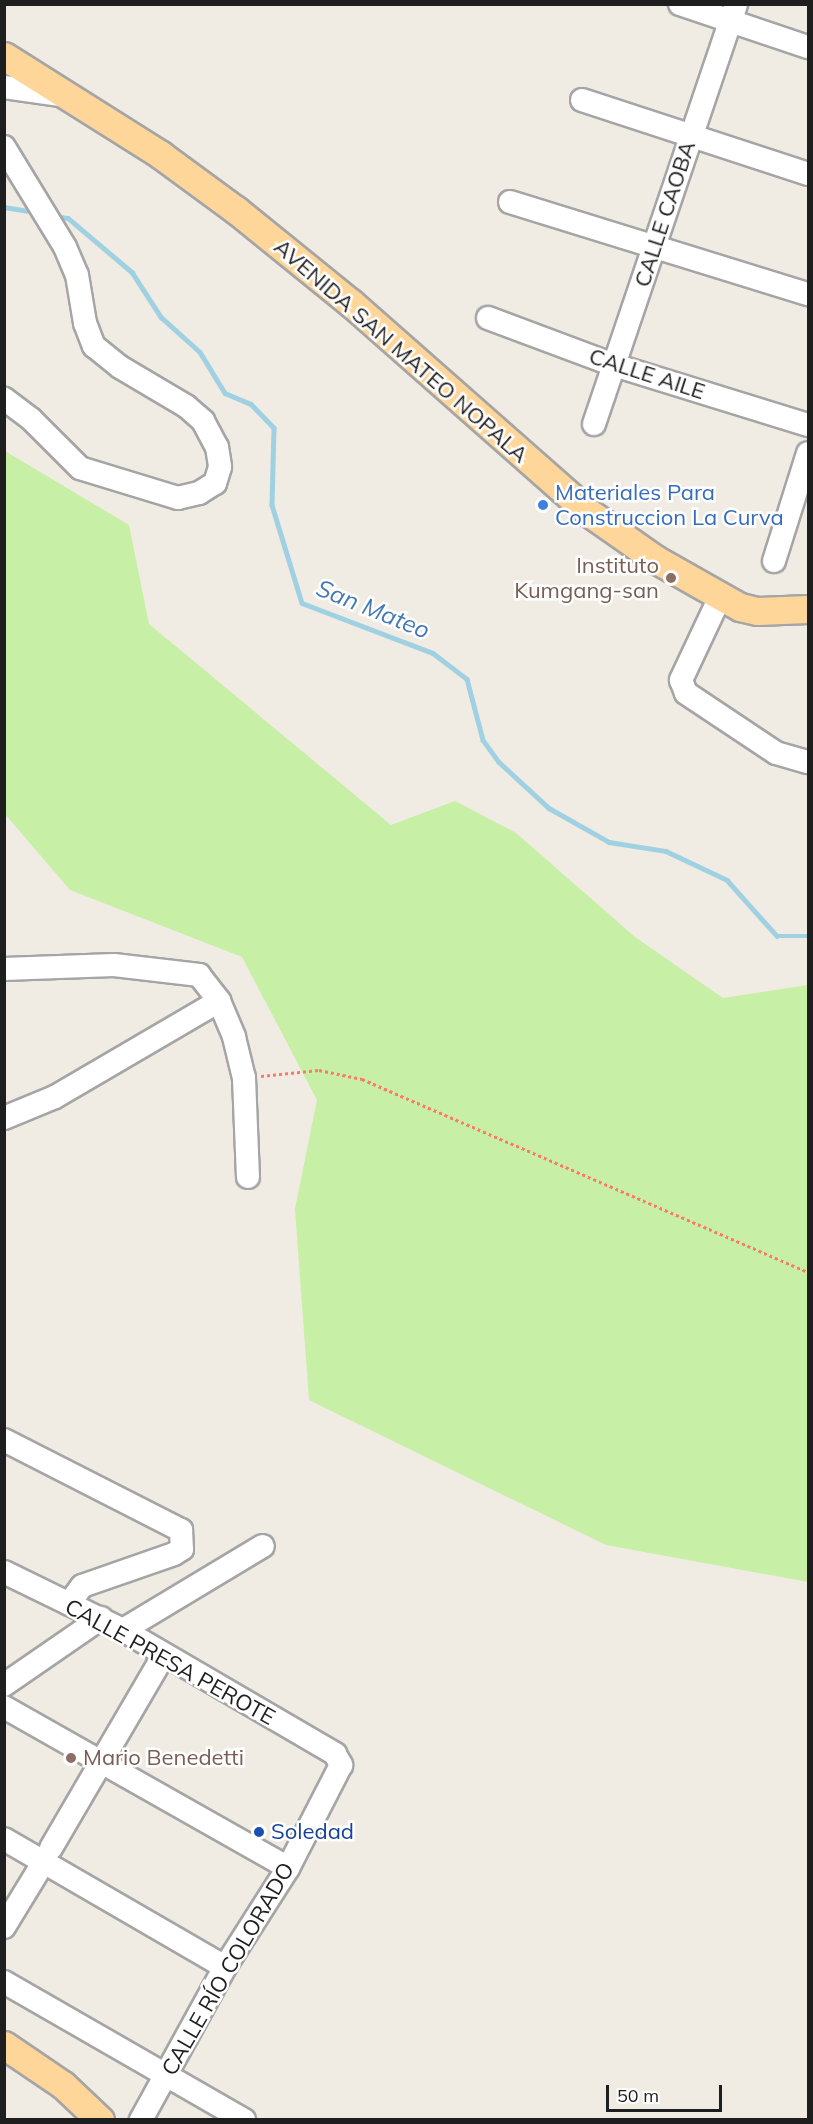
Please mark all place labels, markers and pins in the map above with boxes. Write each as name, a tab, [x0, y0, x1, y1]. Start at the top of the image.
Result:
place label: Materiales Para Construccion La Curva	[555, 479, 784, 530]
marker: Materiales Para Construccion La Curva	[536, 498, 550, 512]
place label: Instituto Kumgang-san	[514, 552, 659, 604]
marker: Instituto Kumgang-san	[664, 571, 678, 585]
place label: Mario Benedetti	[83, 1745, 244, 1771]
marker: Mario Benedetti	[64, 1751, 78, 1765]
place label: Soledad	[271, 1819, 354, 1845]
marker: Soledad	[252, 1825, 266, 1839]

